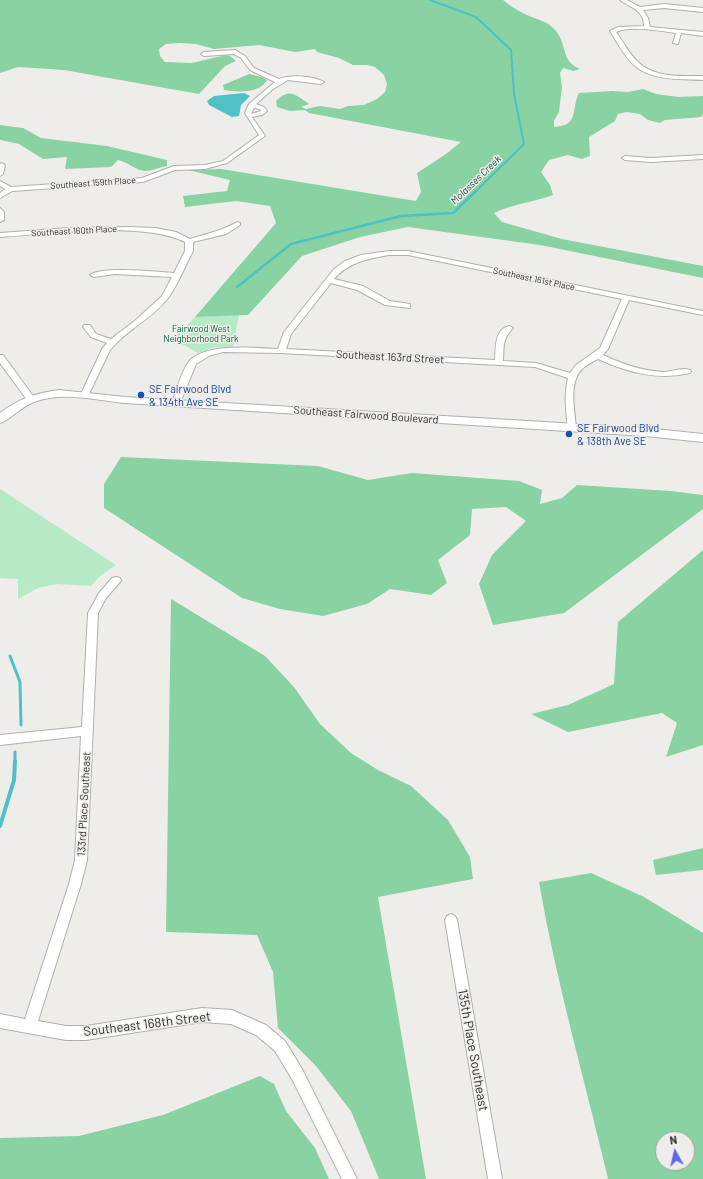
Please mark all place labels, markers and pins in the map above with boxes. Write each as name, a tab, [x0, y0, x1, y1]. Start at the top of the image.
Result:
place label: SE Fairwood Blvd & 134th Ave SE	[149, 382, 231, 408]
marker: SE Fairwood Blvd & 134th Ave SE	[136, 390, 146, 400]
place label: SE Fairwood Blvd & 138th Ave SE	[577, 421, 659, 447]
marker: SE Fairwood Blvd & 138th Ave SE	[564, 429, 574, 439]

